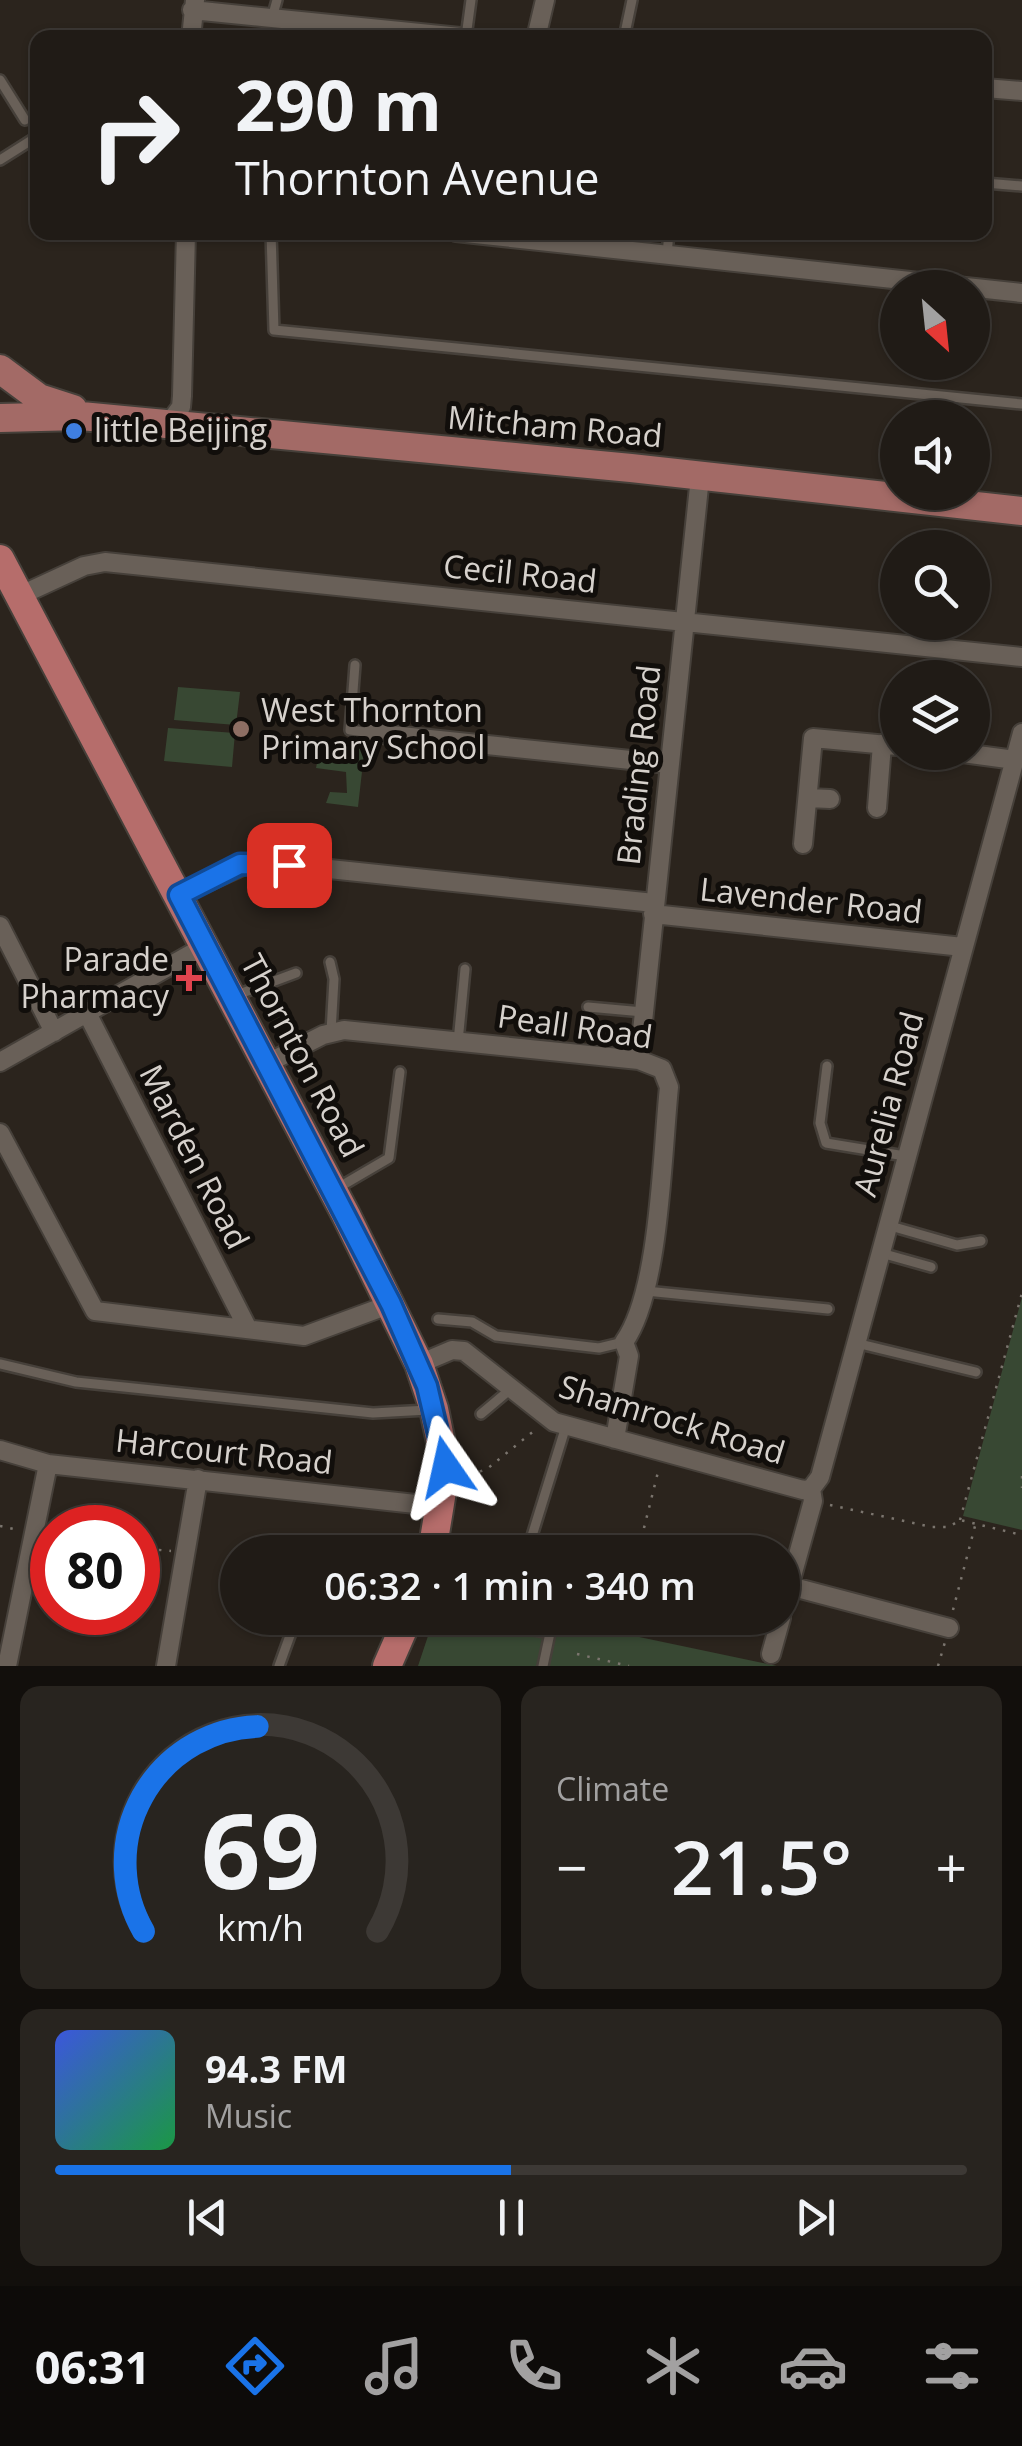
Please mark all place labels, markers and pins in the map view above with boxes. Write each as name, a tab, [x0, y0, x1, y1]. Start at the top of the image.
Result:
place label: little Beijing	[94, 408, 267, 451]
marker: little Beijing	[63, 420, 85, 442]
place label: West Thornton Primary School	[261, 688, 485, 768]
marker: West Thornton Primary School	[230, 718, 252, 740]
pin	[247, 823, 332, 908]
place label: Parade Pharmacy	[21, 937, 170, 1017]
marker: Parade Pharmacy	[178, 967, 200, 989]

